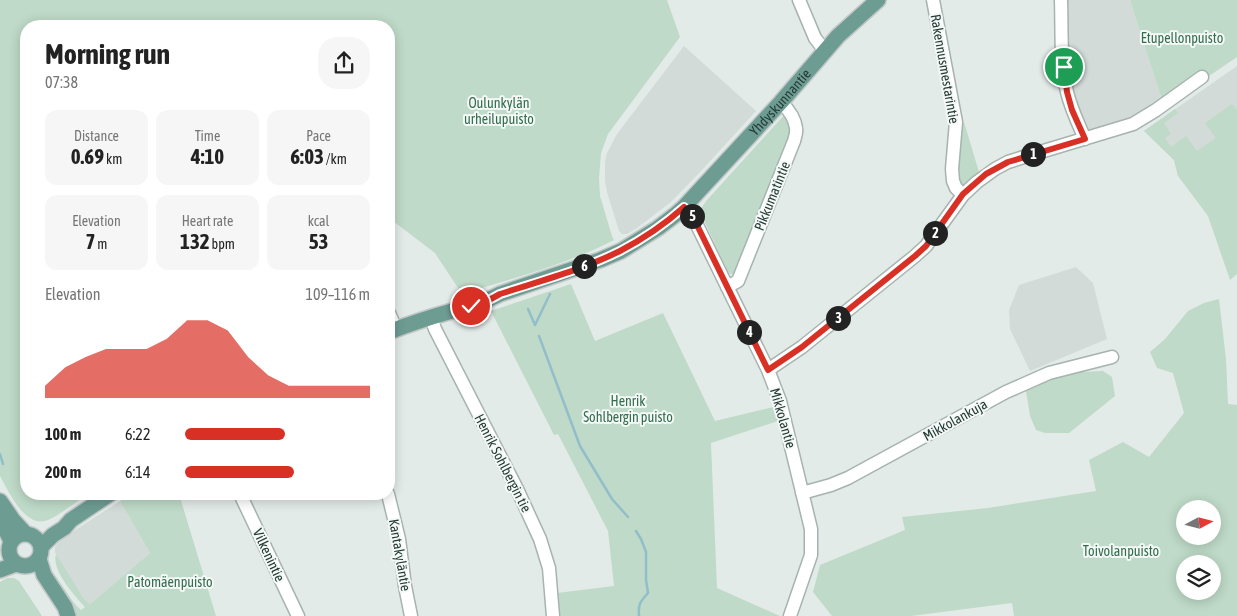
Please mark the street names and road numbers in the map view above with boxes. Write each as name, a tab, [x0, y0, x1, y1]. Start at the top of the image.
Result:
street label: Rakennusmestarintie	[928, 13, 962, 125]
street label: Yhdyskunnantie	[746, 66, 814, 139]
street label: Pikkumatintie	[751, 159, 793, 233]
street label: Mikkolantie	[767, 386, 799, 450]
street label: Mikkolankuja	[920, 396, 990, 444]
street label: Henrik Sohlbergin tie	[471, 411, 535, 515]
street label: Kantakyläntie	[386, 518, 414, 592]
street label: Vilkenintie	[250, 526, 288, 584]

